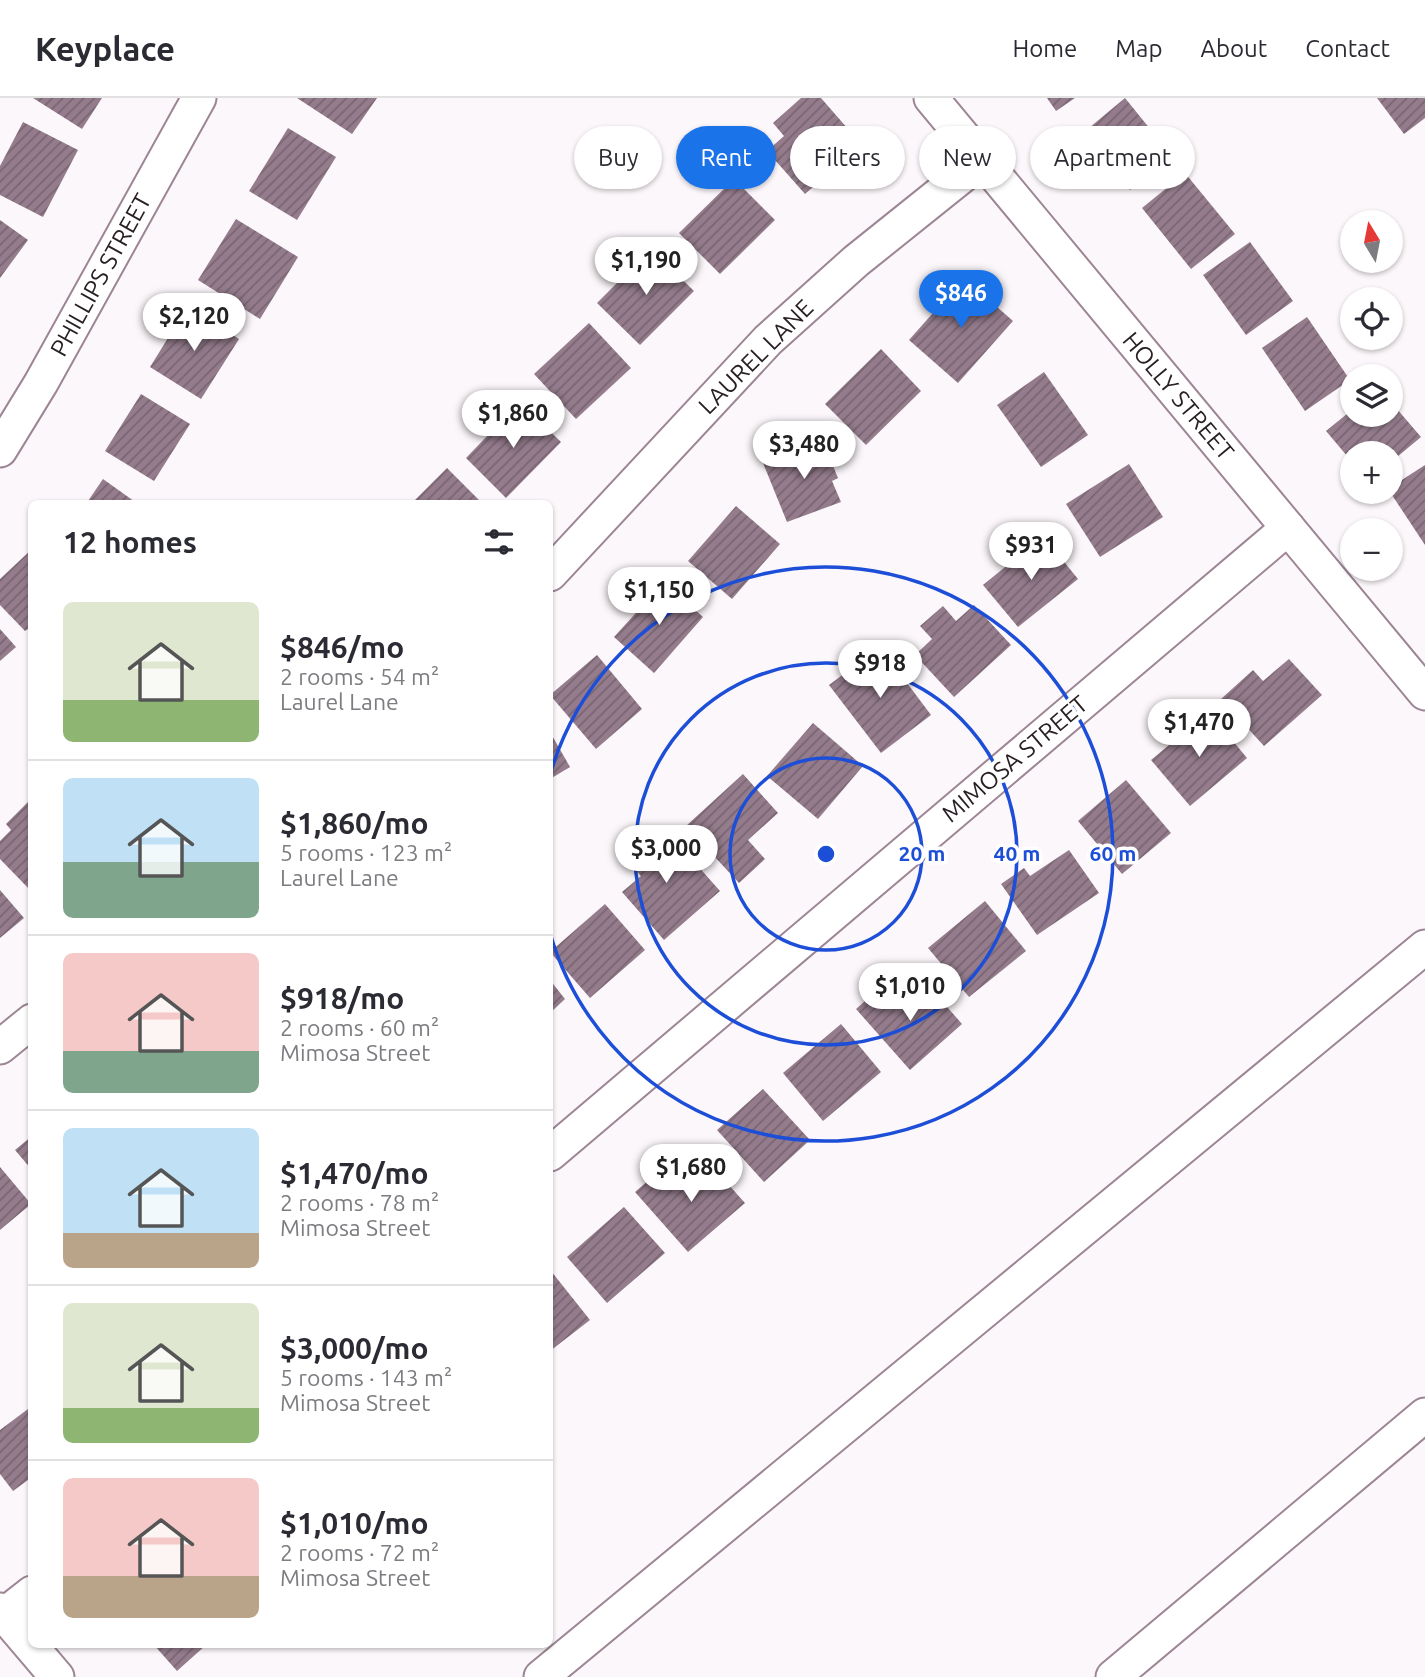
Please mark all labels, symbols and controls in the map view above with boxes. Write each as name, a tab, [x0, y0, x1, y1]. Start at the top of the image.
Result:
text: Keyplace	[35, 30, 175, 67]
text: Home	[1012, 35, 1077, 62]
text: Map	[1115, 35, 1162, 62]
text: About	[1200, 35, 1267, 62]
text: Contact	[1305, 35, 1390, 62]
chip: Buy	[574, 126, 662, 189]
chip: Rent	[676, 126, 776, 189]
chip: Filters	[790, 126, 905, 189]
chip: New	[919, 126, 1016, 189]
chip: Apartment	[1030, 126, 1195, 189]
street label: PHILLIPS STREET	[45, 189, 156, 361]
north arrow	[1340, 210, 1404, 273]
map controls	[1340, 210, 1403, 581]
pin: $1,190	[589, 238, 703, 297]
text: $1,190	[611, 247, 681, 272]
pin: $846	[920, 271, 1002, 330]
text: $846	[935, 280, 987, 305]
button: locate	[1340, 287, 1403, 350]
pin: $2,120	[137, 294, 251, 353]
street label: LAUREL LANE	[693, 294, 818, 419]
text: $2,120	[159, 303, 229, 328]
street label: HOLLY STREET	[1117, 327, 1239, 465]
button: layers	[1340, 364, 1403, 427]
pin: $1,860	[456, 390, 570, 450]
text: $1,860	[478, 400, 548, 425]
pin: $3,480	[747, 422, 861, 481]
text: $3,480	[769, 431, 839, 456]
button: +	[1340, 441, 1403, 504]
button: −	[1340, 518, 1403, 581]
pin: $931	[990, 522, 1072, 582]
icon: filters	[480, 523, 518, 561]
text: 12 homes	[63, 525, 197, 559]
text: $931	[1005, 532, 1057, 557]
pin: $1,150	[602, 568, 716, 627]
text: $1,150	[624, 577, 694, 602]
icon: home	[119, 630, 203, 714]
text: $846/mo	[280, 630, 404, 664]
pin: $918	[839, 640, 921, 700]
text: $918	[854, 650, 906, 675]
text: 2 rooms · 54 m²	[280, 664, 439, 689]
text: Laurel Lane	[280, 689, 399, 714]
street label: MIMOSA STREET	[937, 690, 1093, 827]
pin: $1,470	[1142, 700, 1256, 759]
text: $1,470	[1164, 709, 1234, 734]
icon: home	[119, 806, 203, 890]
text: $1,860/mo	[280, 806, 429, 840]
pin: $3,000	[609, 826, 723, 885]
text: $3,000	[631, 835, 701, 860]
text: 5 rooms · 123 m²	[280, 840, 452, 865]
text: 20 m	[899, 841, 945, 865]
text: 40 m	[994, 841, 1040, 865]
text: 60 m	[1090, 841, 1136, 865]
centre of rings	[814, 842, 838, 866]
text: Laurel Lane	[280, 865, 399, 890]
pin: $1,010	[853, 964, 967, 1023]
text: $1,010	[875, 973, 945, 998]
icon: home	[119, 981, 203, 1065]
text: $918/mo	[280, 981, 404, 1015]
text: 2 rooms · 60 m²	[280, 1015, 439, 1040]
text: Mimosa Street	[280, 1040, 430, 1065]
pin: $1,680	[634, 1144, 748, 1204]
text: $1,680	[656, 1154, 726, 1179]
icon: home	[119, 1156, 203, 1240]
text: $1,470/mo	[280, 1156, 429, 1190]
text: 2 rooms · 78 m²	[280, 1190, 439, 1215]
text: Mimosa Street	[280, 1215, 430, 1240]
icon: home	[119, 1331, 203, 1415]
text: $3,000/mo	[280, 1331, 429, 1365]
text: 5 rooms · 143 m²	[280, 1365, 452, 1390]
text: Mimosa Street	[280, 1390, 430, 1415]
icon: home	[119, 1506, 203, 1590]
text: $1,010/mo	[280, 1506, 429, 1540]
text: 2 rooms · 72 m²	[280, 1540, 439, 1565]
text: Mimosa Street	[280, 1565, 430, 1590]

